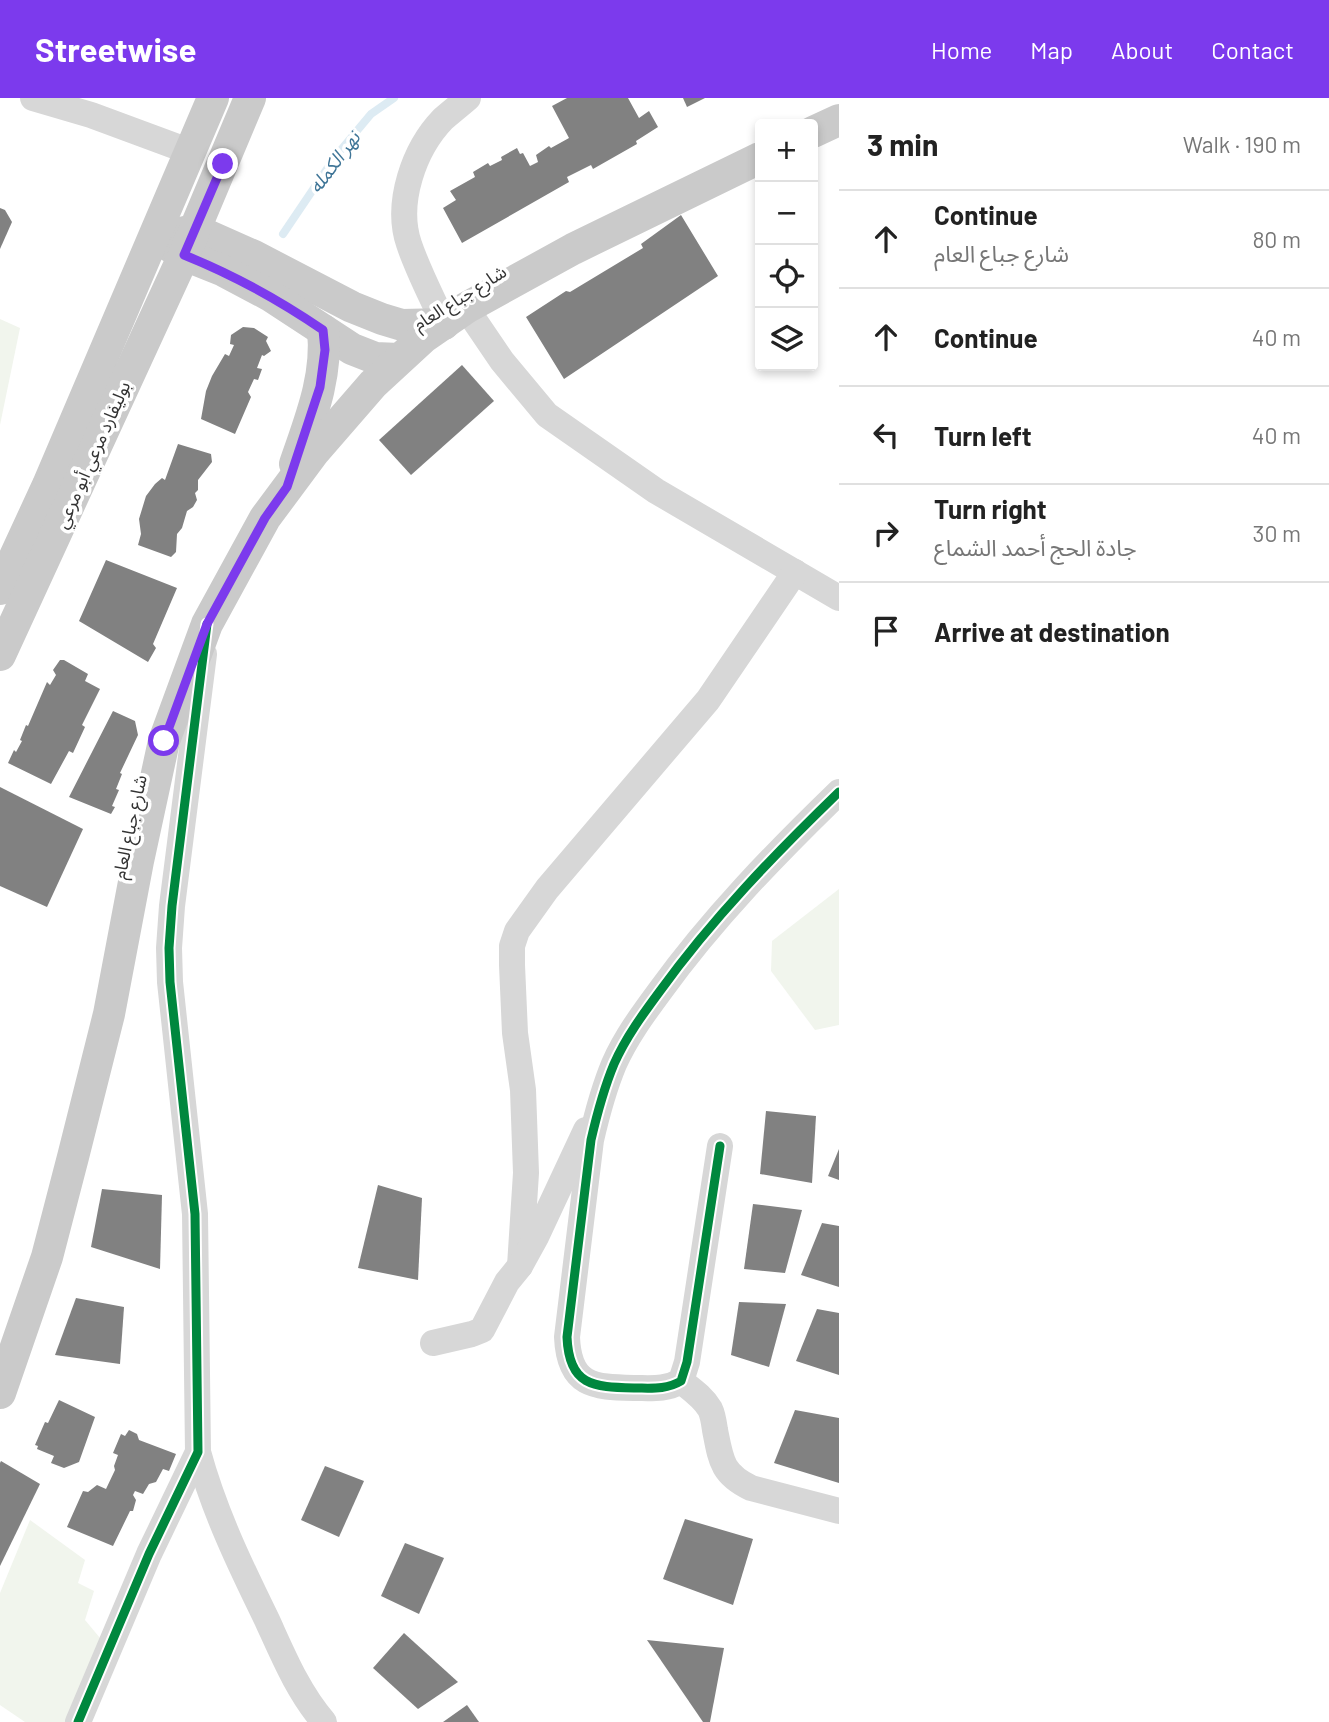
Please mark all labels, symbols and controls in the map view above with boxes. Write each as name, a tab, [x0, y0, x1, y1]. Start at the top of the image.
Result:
text: Streetwise	[35, 29, 196, 69]
text: Home	[931, 35, 992, 64]
text: Map	[1030, 35, 1073, 64]
text: About	[1111, 35, 1173, 64]
text: Contact	[1211, 35, 1294, 64]
map controls	[755, 119, 818, 371]
button: +	[755, 119, 818, 182]
water label: نهر الكمله	[303, 125, 366, 198]
text: 3 min	[867, 126, 938, 162]
text: Walk · 190 m	[1183, 130, 1301, 158]
route end	[207, 148, 238, 179]
button: −	[755, 182, 818, 245]
text: Continue	[934, 199, 1038, 230]
icon: ahead	[867, 220, 905, 258]
text: 80 m	[1252, 225, 1301, 253]
text: شارع جباع العام	[934, 239, 1069, 267]
button: locate	[755, 245, 818, 308]
street label: شارع جباع العام	[409, 260, 512, 338]
button: layers	[755, 308, 818, 371]
icon: ahead	[867, 318, 905, 356]
text: Continue	[934, 322, 1038, 353]
text: 40 m	[1252, 323, 1301, 351]
street label: بوليفارد مرعي أبو مرعي	[50, 378, 137, 533]
icon: left	[867, 416, 905, 454]
text: Turn left	[934, 420, 1032, 451]
text: 40 m	[1252, 421, 1301, 449]
text: Turn right	[934, 493, 1047, 524]
icon: right	[867, 514, 905, 552]
text: 30 m	[1253, 519, 1301, 547]
text: جادة الحج أحمد الشماع	[934, 533, 1137, 561]
icon: arrive	[867, 612, 905, 650]
text: Arrive at destination	[934, 616, 1170, 647]
route start	[148, 725, 179, 756]
street label: شارع جباع العام	[107, 773, 155, 882]

